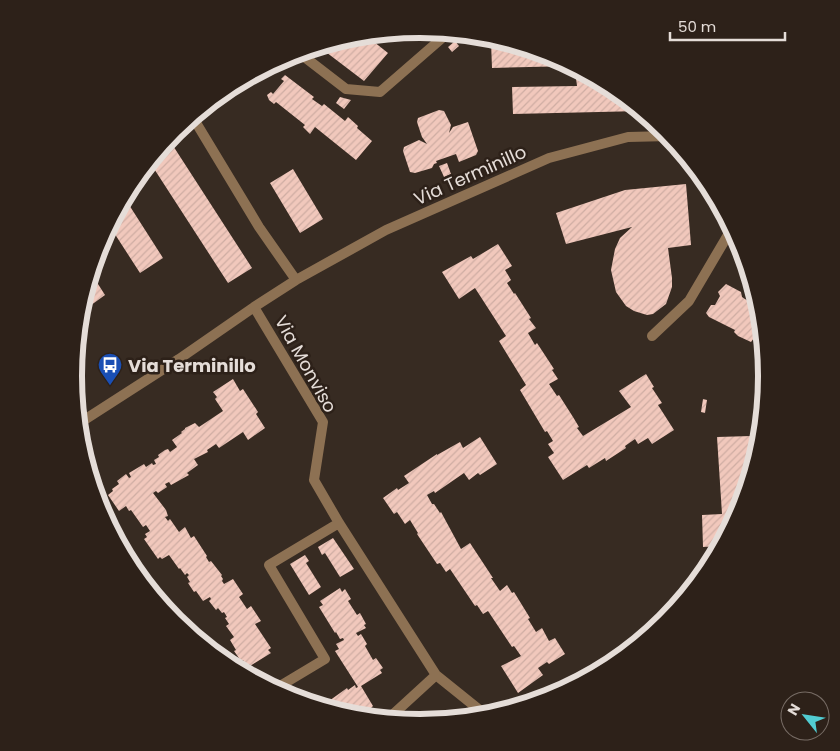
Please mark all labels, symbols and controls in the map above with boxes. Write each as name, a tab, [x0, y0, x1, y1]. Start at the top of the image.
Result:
scale bar	[670, 10, 785, 42]
text: 50 m	[678, 16, 716, 37]
street label: Via Terminillo	[410, 139, 530, 211]
street label: Via Monviso	[269, 311, 343, 417]
bus stop icon: Via Terminillo	[97, 352, 123, 386]
place label: Via Terminillo	[128, 353, 256, 378]
north arrow	[780, 691, 830, 741]
text: N	[782, 700, 805, 719]

